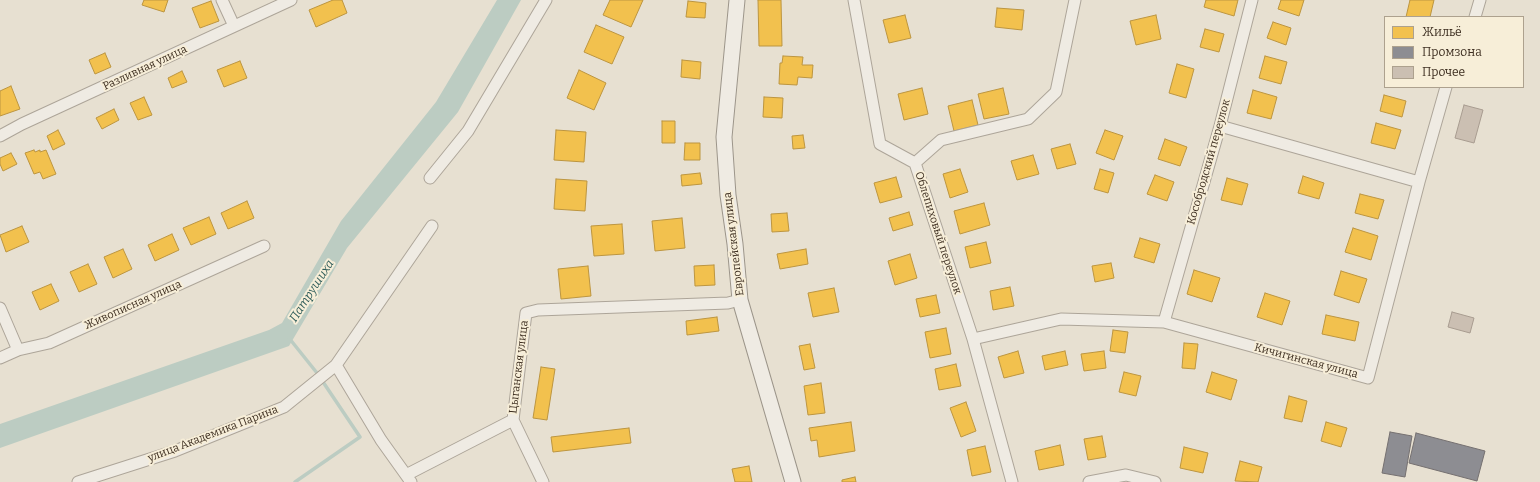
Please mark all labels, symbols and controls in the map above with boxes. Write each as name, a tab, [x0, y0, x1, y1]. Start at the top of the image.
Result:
legend	[1384, 16, 1524, 88]
text: Жильё	[1422, 25, 1462, 39]
street label: Разливная улица	[101, 43, 189, 93]
text: Промзона	[1422, 45, 1482, 59]
text: Прочее	[1422, 65, 1465, 79]
street label: Кособродский переулок	[1185, 98, 1233, 226]
street label: Облепиховый переулок	[912, 170, 964, 296]
street label: Европейская улица	[721, 191, 747, 297]
water label: Патрушиха	[287, 257, 337, 325]
street label: Живописная улица	[82, 278, 184, 332]
street label: Цыганская улица	[507, 320, 531, 414]
street label: Кичигинская улица	[1253, 341, 1359, 381]
street label: улица Академика Парина	[146, 403, 280, 465]

